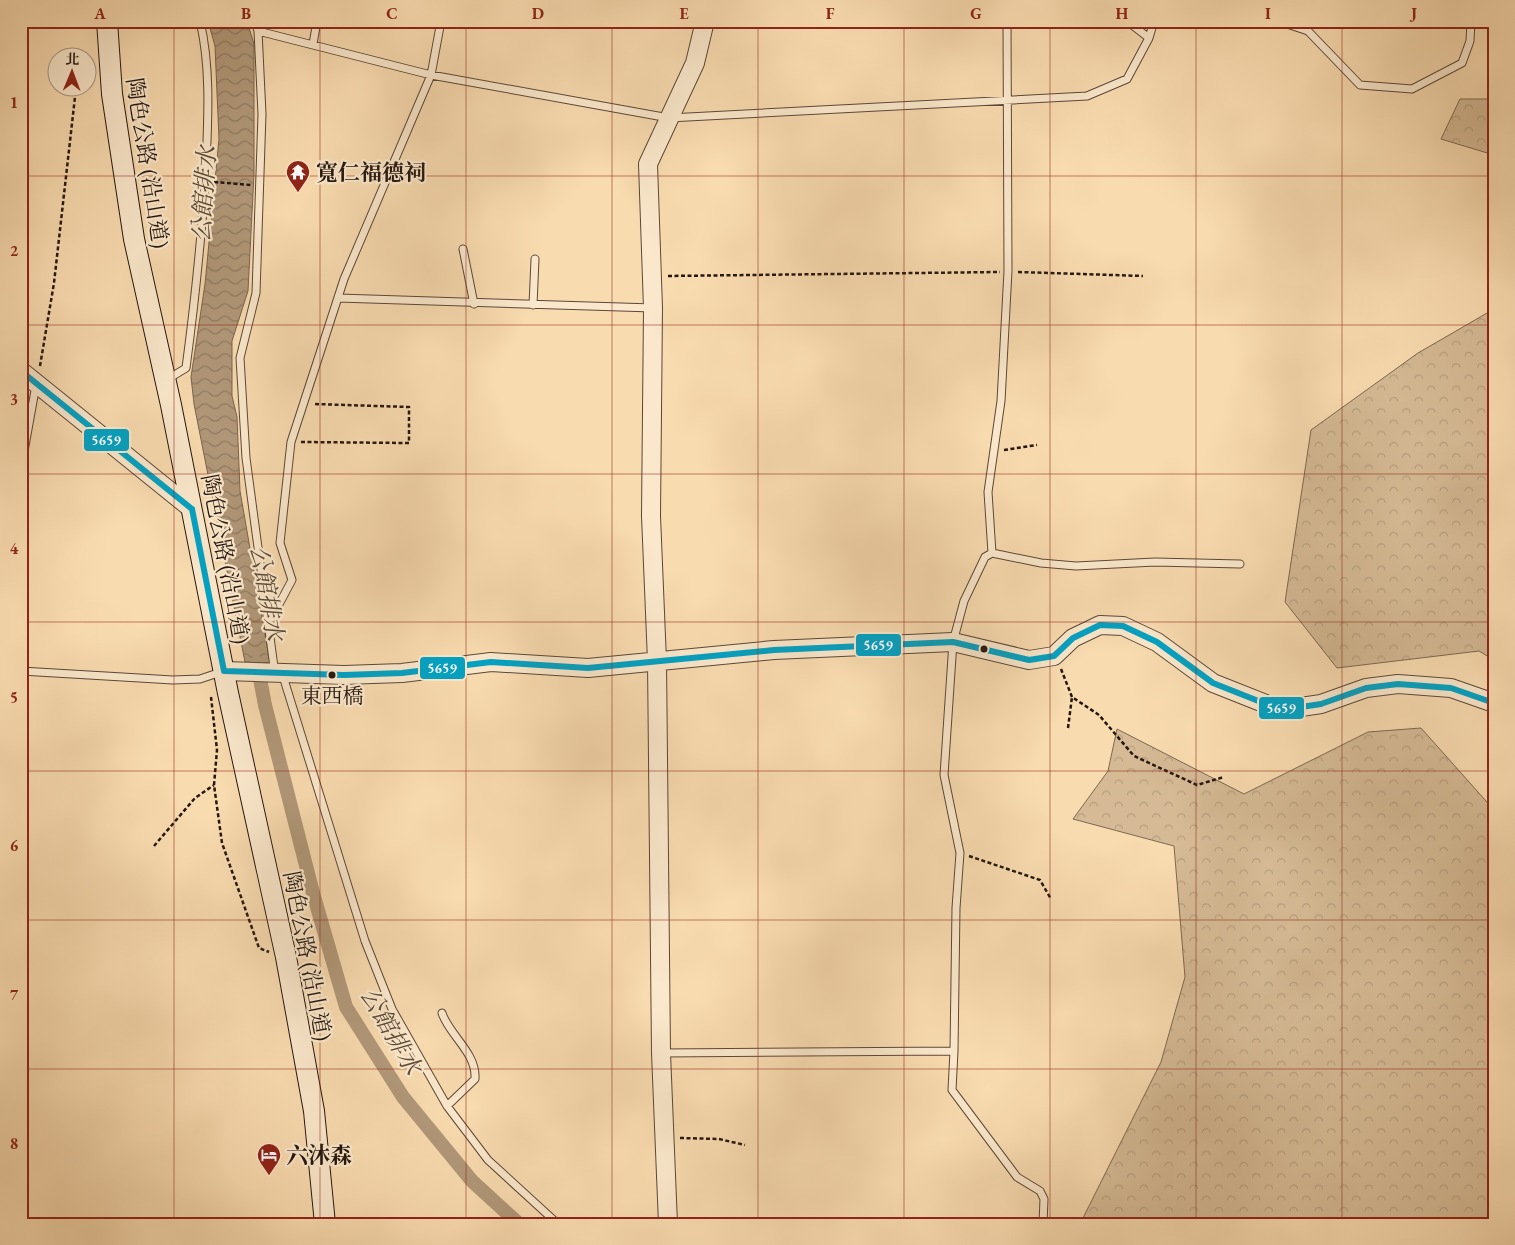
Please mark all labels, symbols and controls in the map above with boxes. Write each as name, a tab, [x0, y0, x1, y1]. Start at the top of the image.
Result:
text: A	[93, 3, 106, 24]
text: B	[241, 3, 251, 24]
text: C	[386, 3, 398, 24]
text: D	[532, 3, 544, 24]
text: E	[679, 3, 689, 24]
text: F	[826, 3, 835, 24]
text: G	[970, 3, 982, 24]
text: H	[1116, 3, 1129, 24]
text: I	[1265, 3, 1271, 24]
text: J	[1409, 3, 1417, 24]
north arrow	[48, 48, 98, 98]
text: 北	[65, 50, 79, 68]
street label: 陶色公路 (沿山道)	[120, 76, 175, 250]
text: 1	[10, 92, 18, 113]
water label: 公館排水	[185, 143, 222, 243]
place label: 寬仁福德祠	[316, 158, 426, 187]
temple icon: 寬仁福德祠	[285, 159, 311, 193]
text: 2	[10, 240, 19, 261]
text: 3	[10, 389, 18, 410]
line badge: 5659	[83, 428, 130, 452]
text: 5659	[91, 431, 121, 449]
street label: 陶色公路 (沿山道)	[195, 472, 256, 646]
text: 4	[10, 538, 19, 559]
water label: 公館排水	[244, 543, 291, 645]
line badge: 5659	[855, 633, 902, 657]
text: 5659	[863, 636, 893, 654]
unlabelled marker	[979, 644, 989, 654]
line badge: 5659	[419, 656, 466, 680]
text: 5659	[427, 659, 457, 677]
marker: 東西橋	[327, 670, 337, 680]
place label: 東西橋	[301, 682, 364, 709]
text: 5	[10, 687, 18, 708]
line badge: 5659	[1258, 696, 1305, 720]
text: 5659	[1266, 699, 1296, 717]
text: 6	[10, 835, 19, 856]
street label: 陶色公路 (沿山道)	[277, 869, 338, 1043]
water label: 公館排水	[354, 981, 430, 1082]
text: 7	[10, 984, 19, 1005]
text: 8	[10, 1133, 18, 1154]
place label: 六沐森	[286, 1141, 352, 1170]
hotel icon: 六沐森	[256, 1142, 282, 1176]

